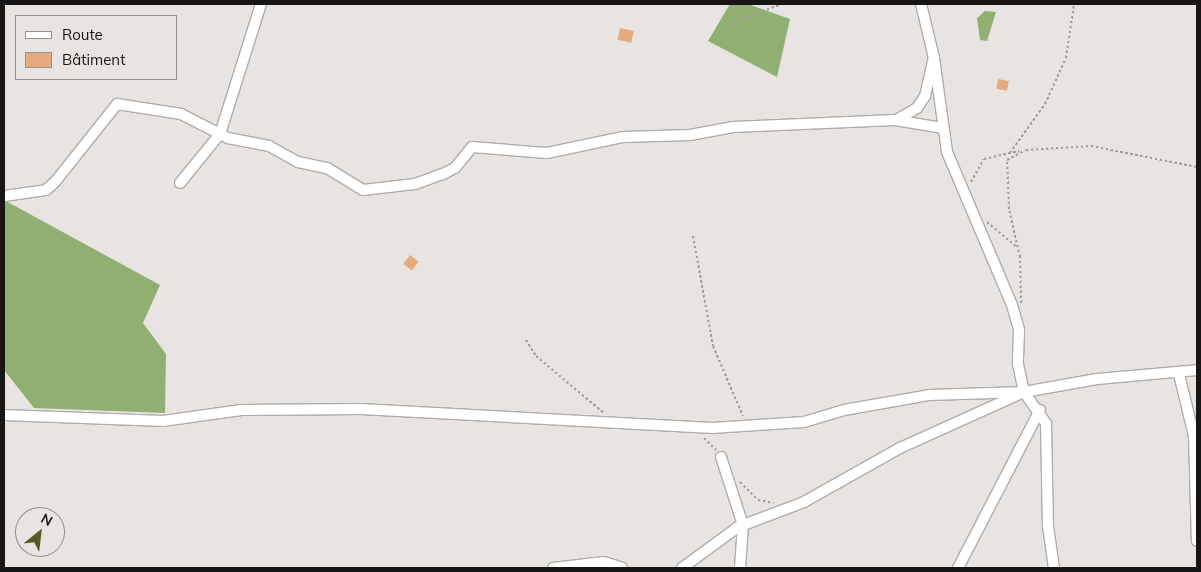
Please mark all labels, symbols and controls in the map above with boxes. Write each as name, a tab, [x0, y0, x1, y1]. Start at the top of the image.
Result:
legend	[15, 15, 178, 80]
text: Route	[62, 25, 103, 44]
text: Bâtiment	[62, 50, 125, 69]
north arrow	[15, 507, 65, 557]
text: N	[38, 509, 56, 530]

